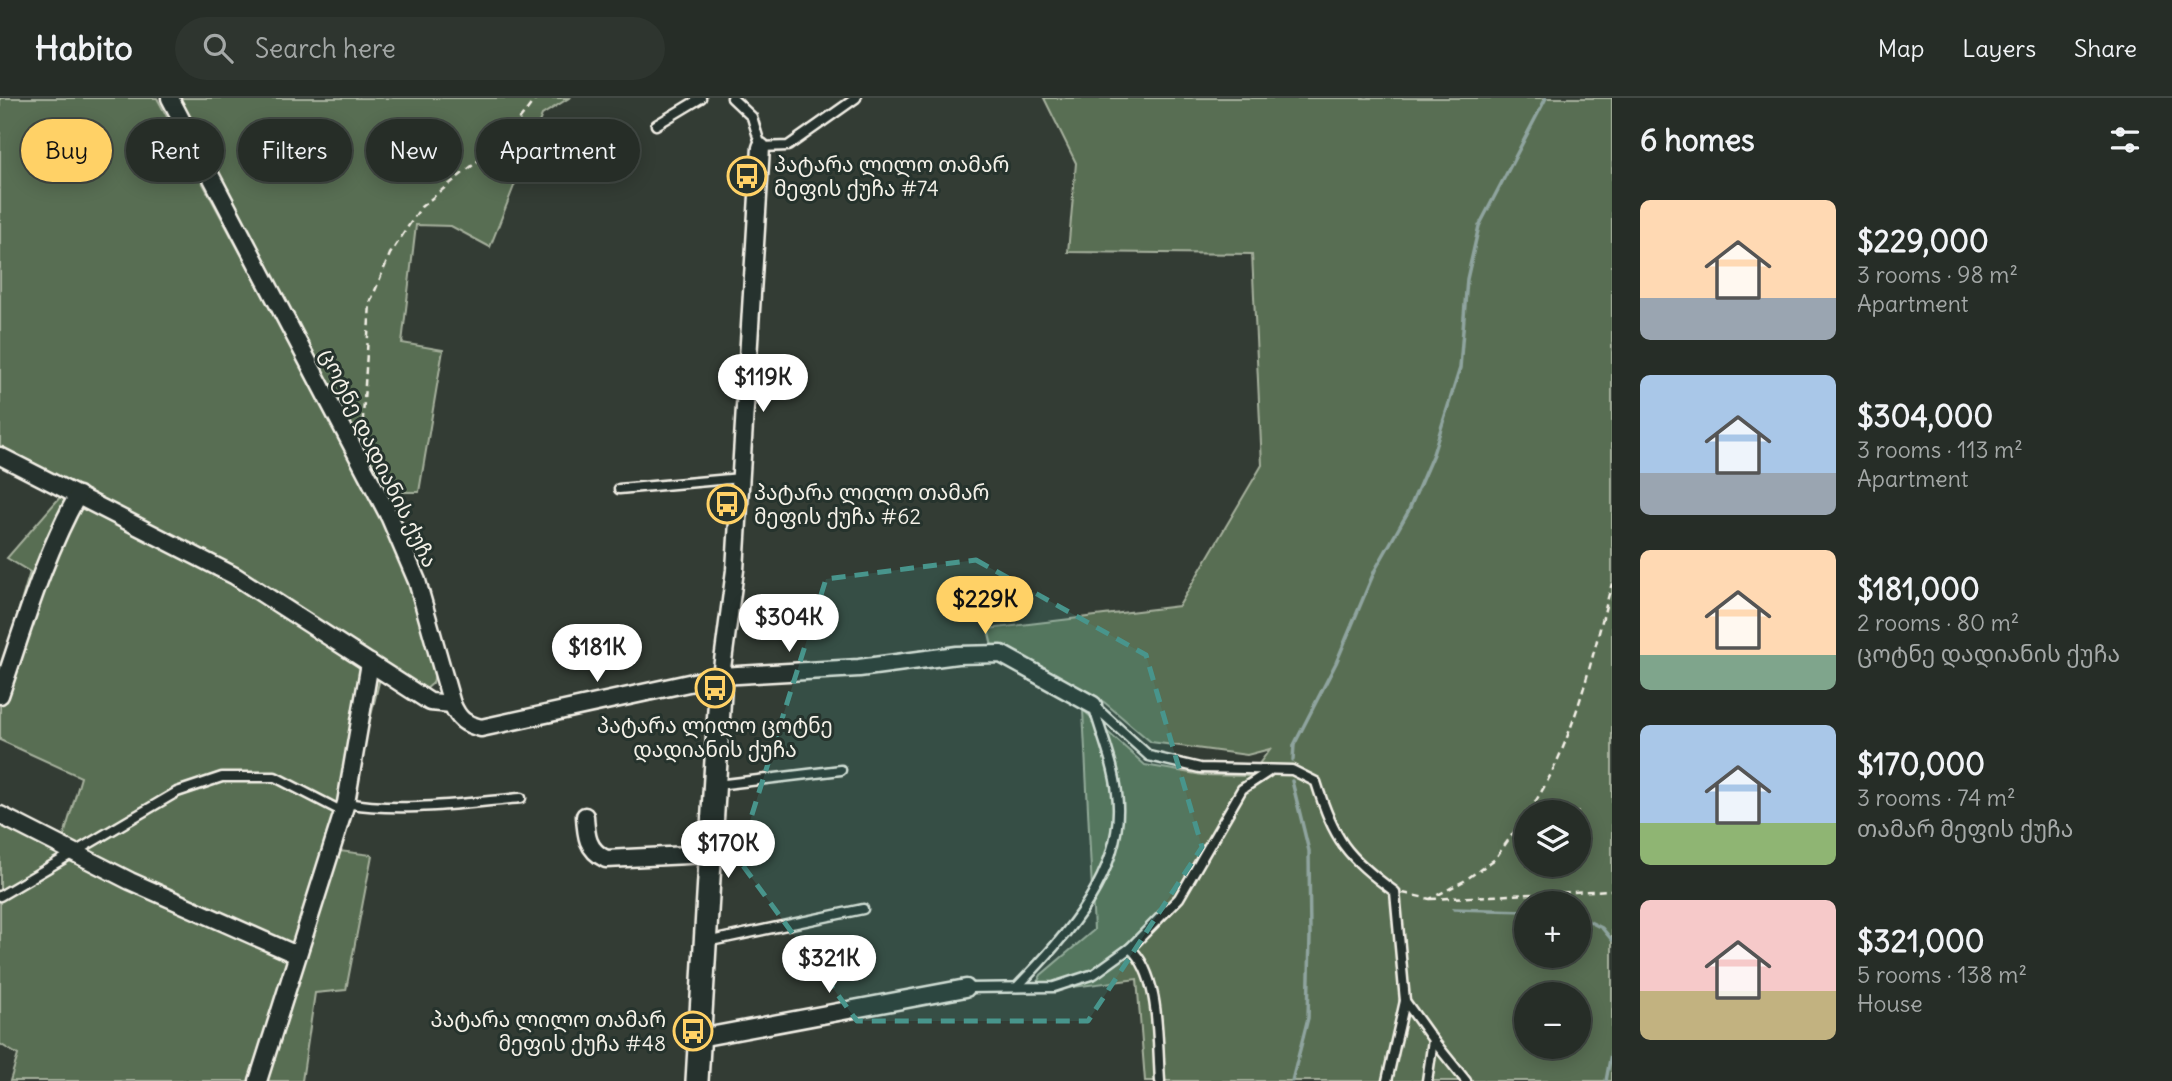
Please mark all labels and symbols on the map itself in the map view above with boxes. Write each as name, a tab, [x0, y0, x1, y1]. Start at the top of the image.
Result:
place label: პატარა ლილო თამარ მეფის ქუჩა #74	[774, 151, 1009, 202]
bus stop icon: პატარა ლილო თამარ მეფის ქუჩა #74	[726, 155, 768, 197]
street label: ცოტნე დადიანის ქუჩა	[314, 344, 444, 572]
pin: $119K	[714, 354, 812, 414]
place label: პატარა ლილო თამარ მეფის ქუჩა #62	[754, 479, 989, 530]
bus stop icon: პატარა ლილო თამარ მეფის ქუჩა #62	[706, 483, 748, 525]
pin: $229K	[936, 576, 1034, 636]
pin: $304K	[740, 594, 838, 654]
pin: $181K	[548, 624, 646, 684]
bus stop icon: პატარა ლილო ცოტნე დადიანის ქუჩა	[694, 667, 736, 709]
place label: პატარა ლილო ცოტნე დადიანის ქუჩა	[597, 712, 833, 763]
pin: $170K	[679, 820, 777, 880]
pin: $321K	[780, 936, 878, 995]
place label: პატარა ლილო თამარ მეფის ქუჩა #48	[431, 1006, 666, 1057]
bus stop icon: პატარა ლილო თამარ მეფის ქუჩა #48	[672, 1010, 714, 1052]

